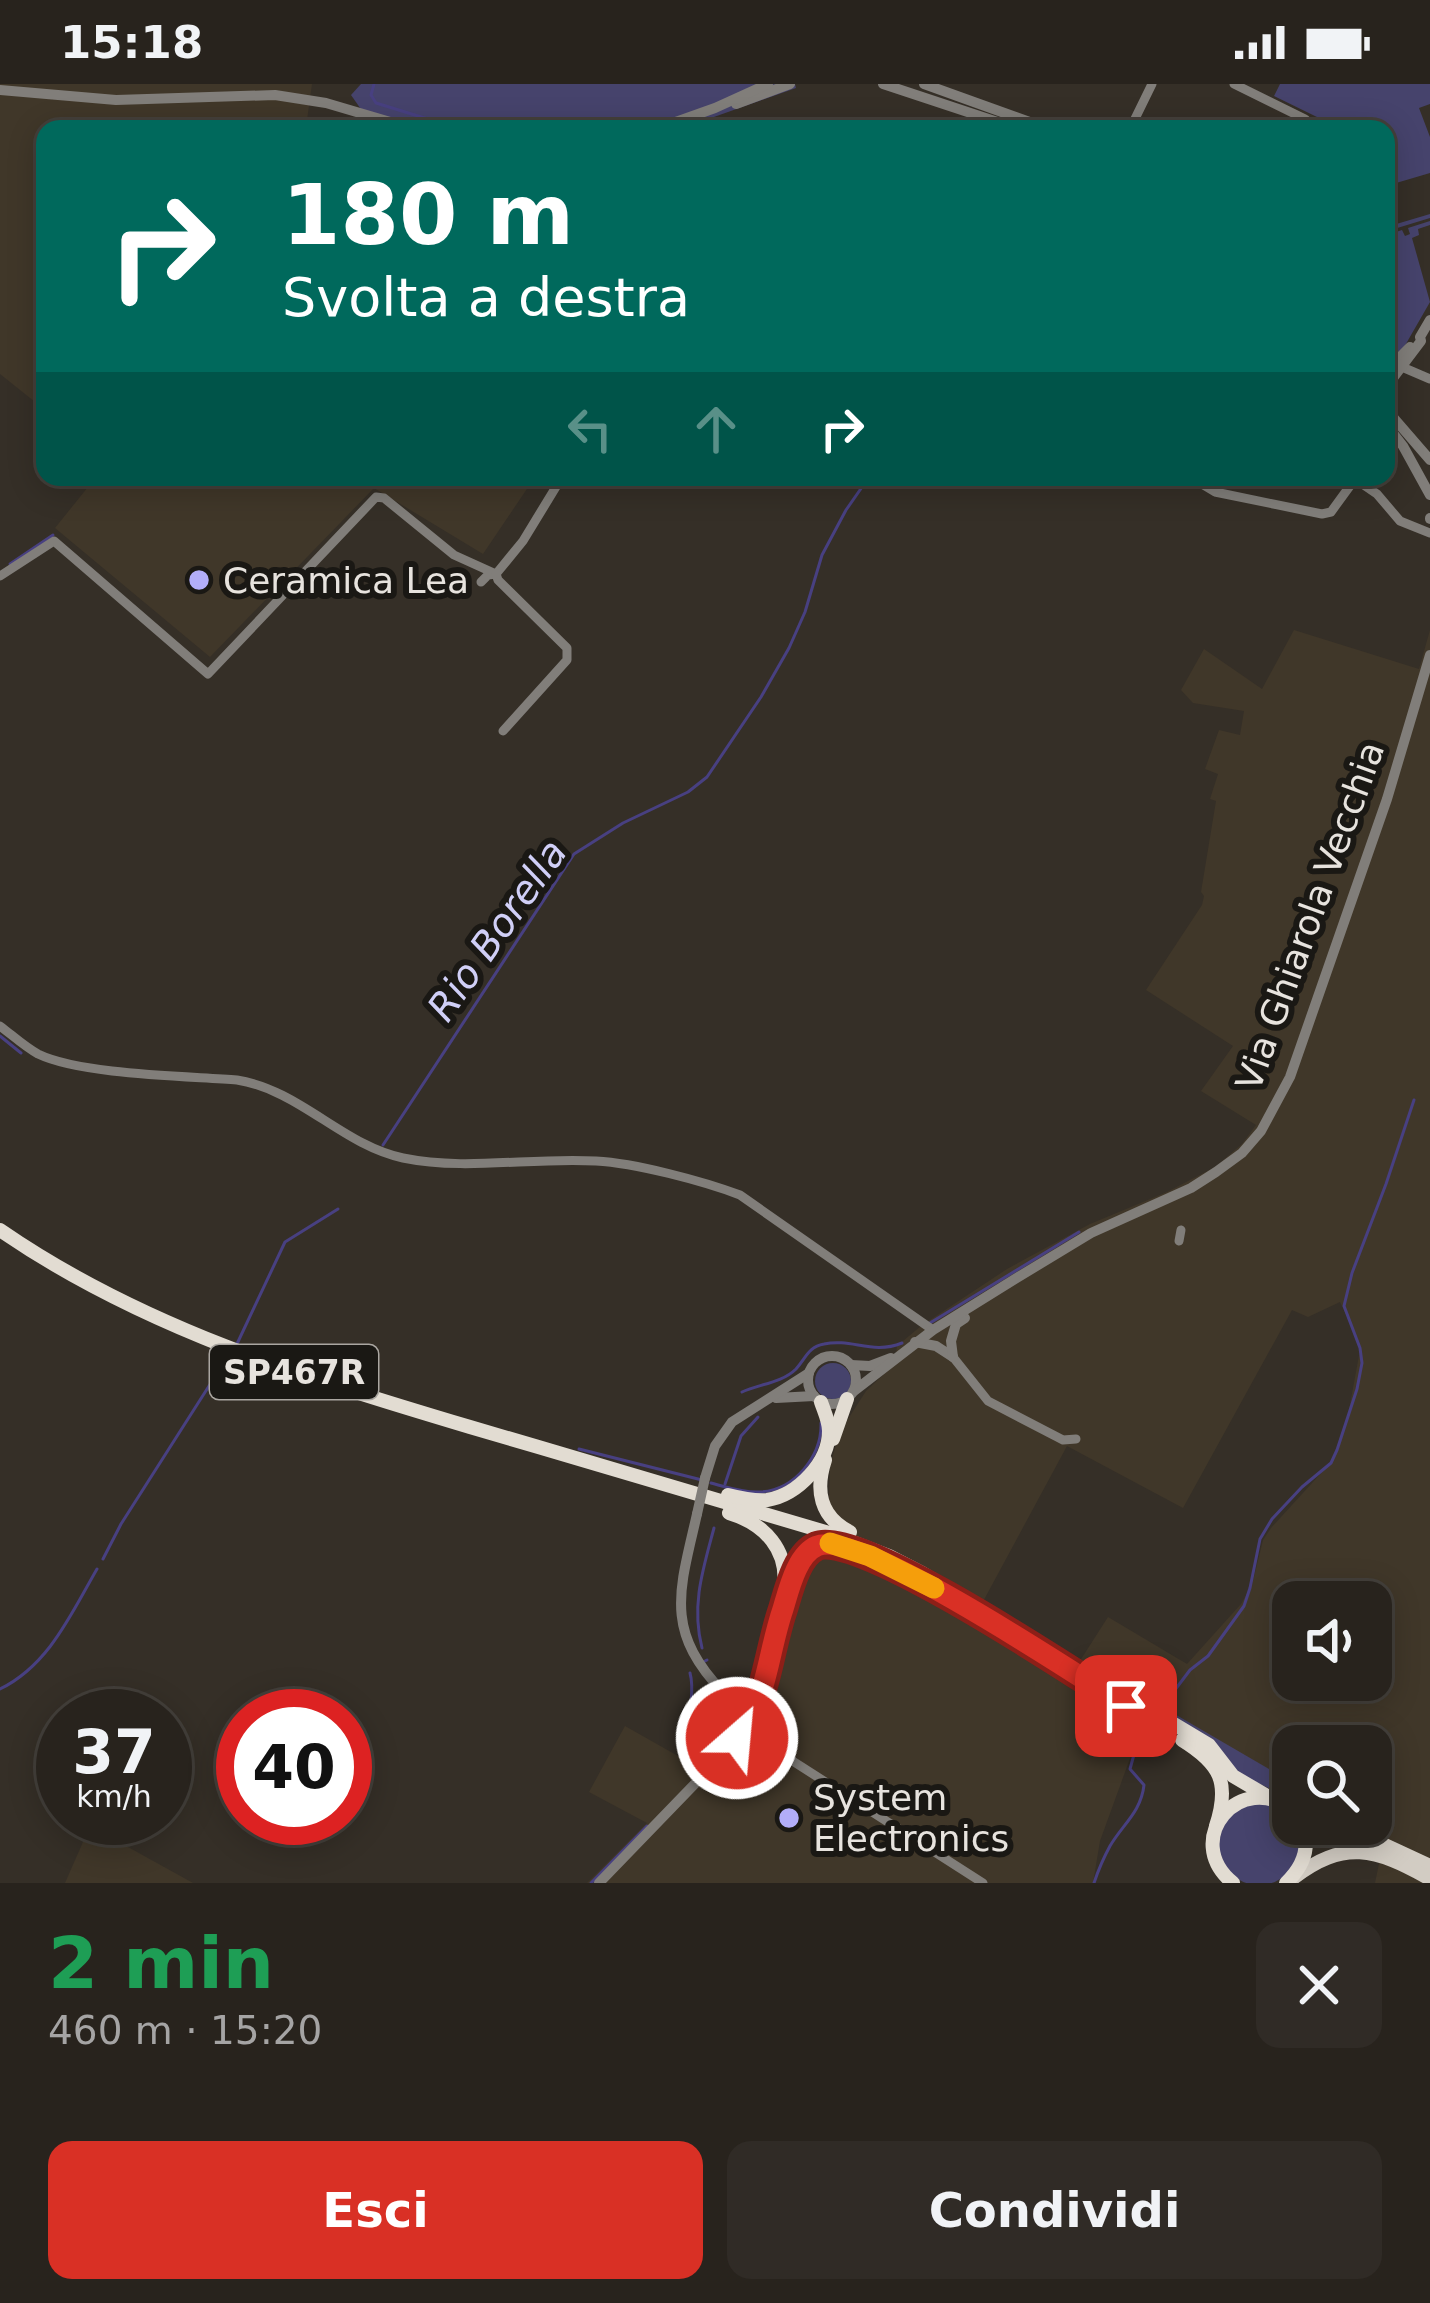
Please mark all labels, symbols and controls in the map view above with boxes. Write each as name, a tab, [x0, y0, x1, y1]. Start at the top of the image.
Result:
text: 15:18	[60, 16, 203, 69]
text: 180 m	[282, 166, 574, 264]
icon: right	[84, 168, 240, 324]
text: Svolta a destra	[282, 266, 690, 329]
icon: left	[557, 396, 623, 462]
icon: ahead	[683, 396, 749, 462]
icon: right	[809, 396, 875, 462]
place label: Ceramica Lea	[223, 560, 469, 601]
marker: Ceramica Lea	[186, 567, 212, 593]
street label: Via Ghiarola Vecchia	[1228, 736, 1392, 1096]
water label: Rio Borella	[418, 831, 576, 1029]
road number: SP467R	[210, 1345, 378, 1399]
map controls	[1272, 1581, 1392, 1845]
button: sound	[1272, 1581, 1392, 1701]
pin	[1075, 1655, 1177, 1757]
icon: arrive	[1093, 1673, 1159, 1739]
position arrow	[674, 1675, 800, 1801]
speed limit sign: 40	[216, 1689, 372, 1845]
text: 37	[72, 1717, 156, 1787]
button: search	[1272, 1725, 1392, 1845]
place label: System Electronics	[813, 1777, 1009, 1859]
text: km/h	[76, 1779, 152, 1814]
marker: System Electronics	[776, 1805, 802, 1831]
text: 2 min	[48, 1921, 274, 2005]
button: close	[1256, 1922, 1382, 2048]
text: 460 m · 15:20	[48, 2008, 322, 2053]
button: Esci	[48, 2141, 703, 2279]
button: Condividi	[727, 2141, 1382, 2279]

